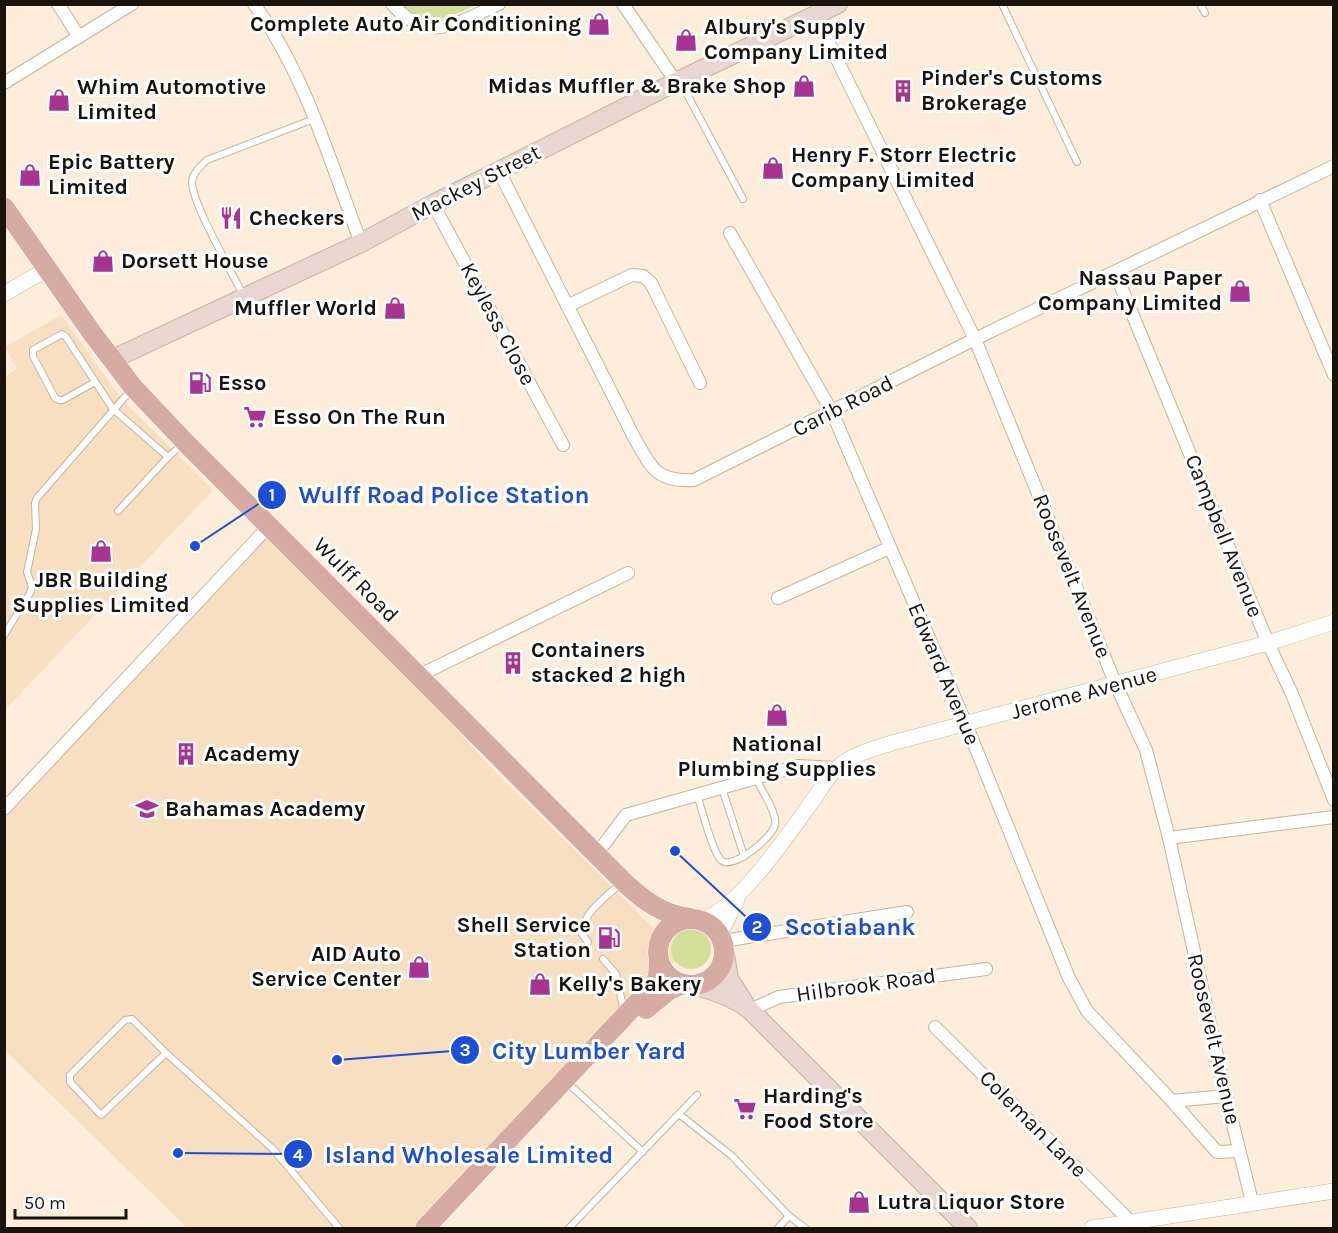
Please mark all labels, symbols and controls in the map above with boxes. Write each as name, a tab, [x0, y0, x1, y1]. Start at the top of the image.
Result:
place label: Complete Auto Air Conditioning	[250, 11, 581, 37]
shop icon: Complete Auto Air Conditioning	[586, 11, 612, 37]
place label: Albury's Supply Company Limited	[704, 14, 888, 65]
shop icon: Albury's Supply Company Limited	[673, 27, 699, 53]
place label: Pinder's Customs Brokerage	[921, 65, 1103, 116]
place label: Midas Muffler & Brake Shop	[488, 73, 786, 99]
shop icon: Midas Muffler & Brake Shop	[791, 73, 817, 99]
place label: Whim Automotive Limited	[77, 74, 266, 125]
building icon: Pinder's Customs Brokerage	[890, 78, 916, 104]
shop icon: Whim Automotive Limited	[46, 87, 72, 113]
street label: Mackey Street	[407, 139, 545, 227]
place label: Henry F. Storr Electric Company Limited	[791, 142, 1017, 193]
place label: Epic Battery Limited	[48, 149, 175, 200]
shop icon: Henry F. Storr Electric Company Limited	[760, 155, 786, 181]
shop icon: Epic Battery Limited	[17, 162, 43, 188]
restaurant icon: Checkers	[218, 205, 244, 231]
place label: Checkers	[249, 205, 345, 231]
shop icon: Dorsett House	[90, 248, 116, 274]
place label: Dorsett House	[121, 248, 268, 274]
street label: Keyless Close	[455, 258, 541, 390]
place label: Nassau Paper Company Limited	[1038, 265, 1222, 316]
shop icon: Nassau Paper Company Limited	[1227, 278, 1253, 304]
place label: Muffler World	[234, 295, 377, 321]
shop icon: Muffler World	[382, 295, 408, 321]
fuel station icon: Esso	[187, 370, 213, 396]
place label: Esso	[218, 370, 267, 396]
street label: Carib Road	[789, 370, 897, 442]
supermarket icon: Esso On The Run	[242, 404, 268, 430]
place label: Esso On The Run	[273, 404, 446, 430]
street label: Campbell Avenue	[1179, 451, 1269, 621]
callout: Wulff Road Police Station	[257, 474, 601, 516]
text: Wulff Road Police Station	[299, 481, 589, 509]
text: 1	[269, 484, 275, 506]
street label: Roosevelt Avenue	[1027, 490, 1117, 662]
street label: Wulff Road	[308, 532, 404, 628]
shop icon: JBR Building Supplies Limited	[88, 538, 114, 564]
place label: JBR Building Supplies Limited	[12, 567, 190, 618]
street label: Edward Avenue	[902, 599, 986, 749]
place label: Containers stacked 2 high	[531, 637, 686, 688]
building icon: Containers stacked 2 high	[500, 650, 526, 676]
street label: Jerome Avenue	[1008, 661, 1160, 725]
shop icon: National Plumbing Supplies	[764, 702, 790, 728]
place label: National Plumbing Supplies	[678, 731, 876, 782]
building icon: Academy	[173, 741, 199, 767]
place label: Academy	[204, 741, 299, 767]
school or university icon: Bahamas Academy	[134, 796, 160, 822]
place label: Bahamas Academy	[165, 796, 365, 822]
callout: Scotiabank	[742, 906, 927, 948]
place label: Shell Service Station	[456, 912, 591, 963]
text: Scotiabank	[785, 913, 915, 941]
text: 2	[752, 916, 762, 938]
fuel station icon: Shell Service Station	[596, 925, 622, 951]
place label: AID Auto Service Center	[251, 941, 401, 992]
street label: Roosevelt Avenue	[1182, 951, 1246, 1127]
shop icon: AID Auto Service Center	[406, 954, 432, 980]
street label: Hilbrook Road	[795, 962, 937, 1008]
shop icon: Kelly's Bakery	[527, 971, 553, 997]
place label: Kelly's Bakery	[558, 971, 701, 997]
callout: City Lumber Yard	[450, 1029, 698, 1071]
text: City Lumber Yard	[492, 1037, 686, 1065]
text: 3	[459, 1039, 471, 1061]
street label: Coleman Lane	[974, 1065, 1092, 1183]
place label: Harding's Food Store	[763, 1083, 874, 1134]
supermarket icon: Harding's Food Store	[732, 1096, 758, 1122]
callout: Island Wholesale Limited	[283, 1133, 626, 1175]
text: Island Wholesale Limited	[325, 1141, 613, 1169]
text: 4	[293, 1144, 304, 1166]
scale bar	[15, 1182, 126, 1220]
shop icon: Lutra Liquor Store	[846, 1189, 872, 1215]
place label: Lutra Liquor Store	[877, 1189, 1065, 1215]
text: 50 m	[24, 1192, 66, 1214]

